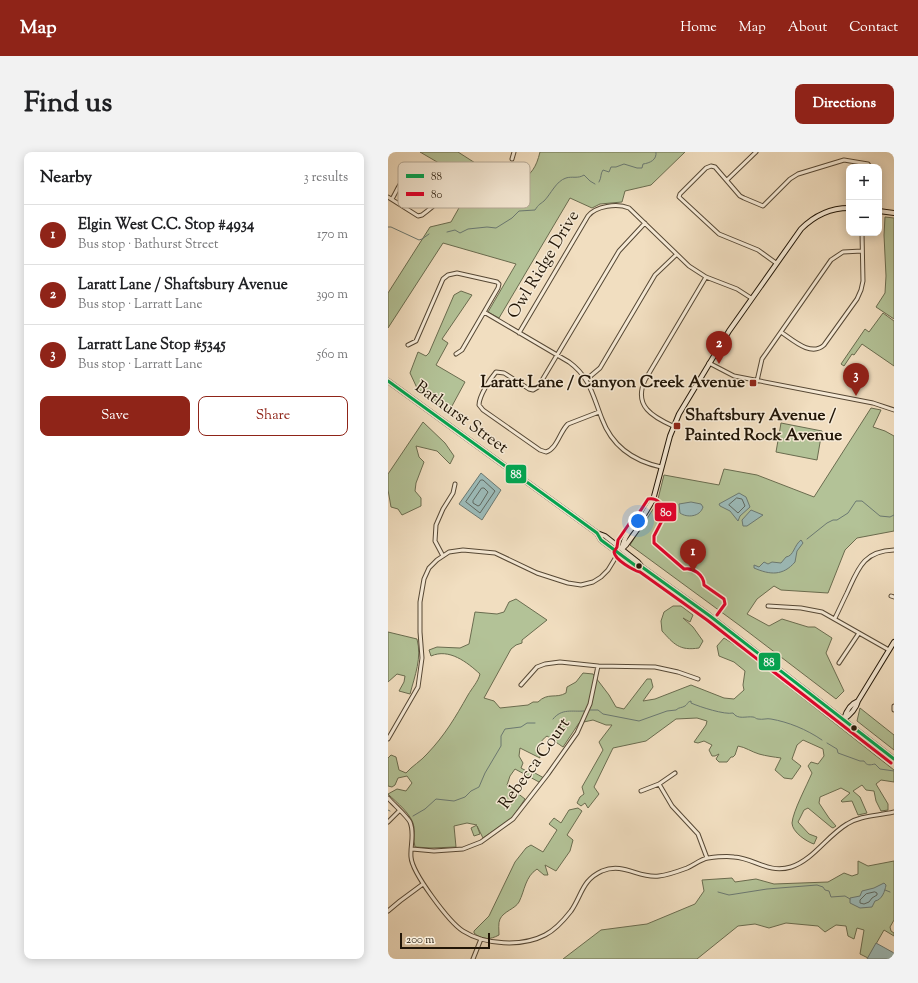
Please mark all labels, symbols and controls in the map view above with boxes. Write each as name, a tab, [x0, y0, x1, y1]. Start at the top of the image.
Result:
text: Map	[20, 15, 57, 42]
text: Home	[680, 18, 717, 38]
text: Map	[739, 18, 766, 38]
text: About	[788, 18, 827, 38]
text: Contact	[849, 18, 898, 38]
text: Find us	[24, 84, 112, 124]
button: Directions	[795, 84, 894, 124]
legend	[398, 162, 530, 208]
map controls	[846, 164, 882, 236]
button: +	[846, 164, 882, 200]
text: Nearby	[40, 166, 92, 190]
text: 3 results	[303, 169, 348, 187]
text: 88	[431, 169, 442, 185]
text: 80	[431, 187, 442, 203]
button: −	[846, 200, 882, 236]
street label: Owl Ridge Drive	[502, 206, 586, 324]
text: Elgin West C.C. Stop #4934	[78, 215, 254, 236]
text: 1	[51, 226, 55, 244]
text: 170 m	[317, 226, 348, 244]
text: Bus stop · Bathurst Street	[78, 236, 218, 254]
text: Laratt Lane / Shaftsbury Avenue	[78, 275, 288, 296]
text: 2	[50, 286, 56, 304]
text: 390 m	[316, 286, 348, 304]
text: Bus stop · Larratt Lane	[78, 296, 203, 314]
pin: 2	[706, 331, 732, 364]
text: Larratt Lane Stop #5345	[78, 335, 226, 356]
text: 3	[50, 346, 56, 364]
text: 560 m	[317, 346, 348, 364]
text: Bus stop · Larratt Lane	[78, 356, 203, 374]
pin: 3	[843, 363, 869, 396]
place label: Laratt Lane / Canyon Creek Avenue	[480, 371, 745, 395]
street label: Bathurst Street	[409, 376, 513, 460]
marker: Laratt Lane / Canyon Creek Avenue	[748, 378, 758, 388]
button: Save	[40, 396, 190, 436]
button: Share	[198, 396, 348, 436]
place label: Shaftsbury Avenue / Painted Rock Avenue	[685, 404, 842, 448]
marker: Shaftsbury Avenue / Painted Rock Avenue	[672, 421, 682, 431]
line badge: 88	[505, 464, 527, 484]
text: 88	[511, 467, 522, 483]
line badge: 80	[654, 502, 677, 522]
text: 80	[660, 505, 672, 521]
your location	[628, 511, 648, 531]
pin: 1	[680, 539, 706, 572]
unlabelled marker	[634, 561, 644, 571]
line badge: 88	[758, 652, 781, 671]
text: 88	[764, 655, 775, 671]
street label: Rebecca Court	[494, 713, 577, 815]
unlabelled marker	[849, 723, 859, 733]
scale bar	[400, 931, 490, 950]
text: 200 m	[406, 932, 434, 948]

